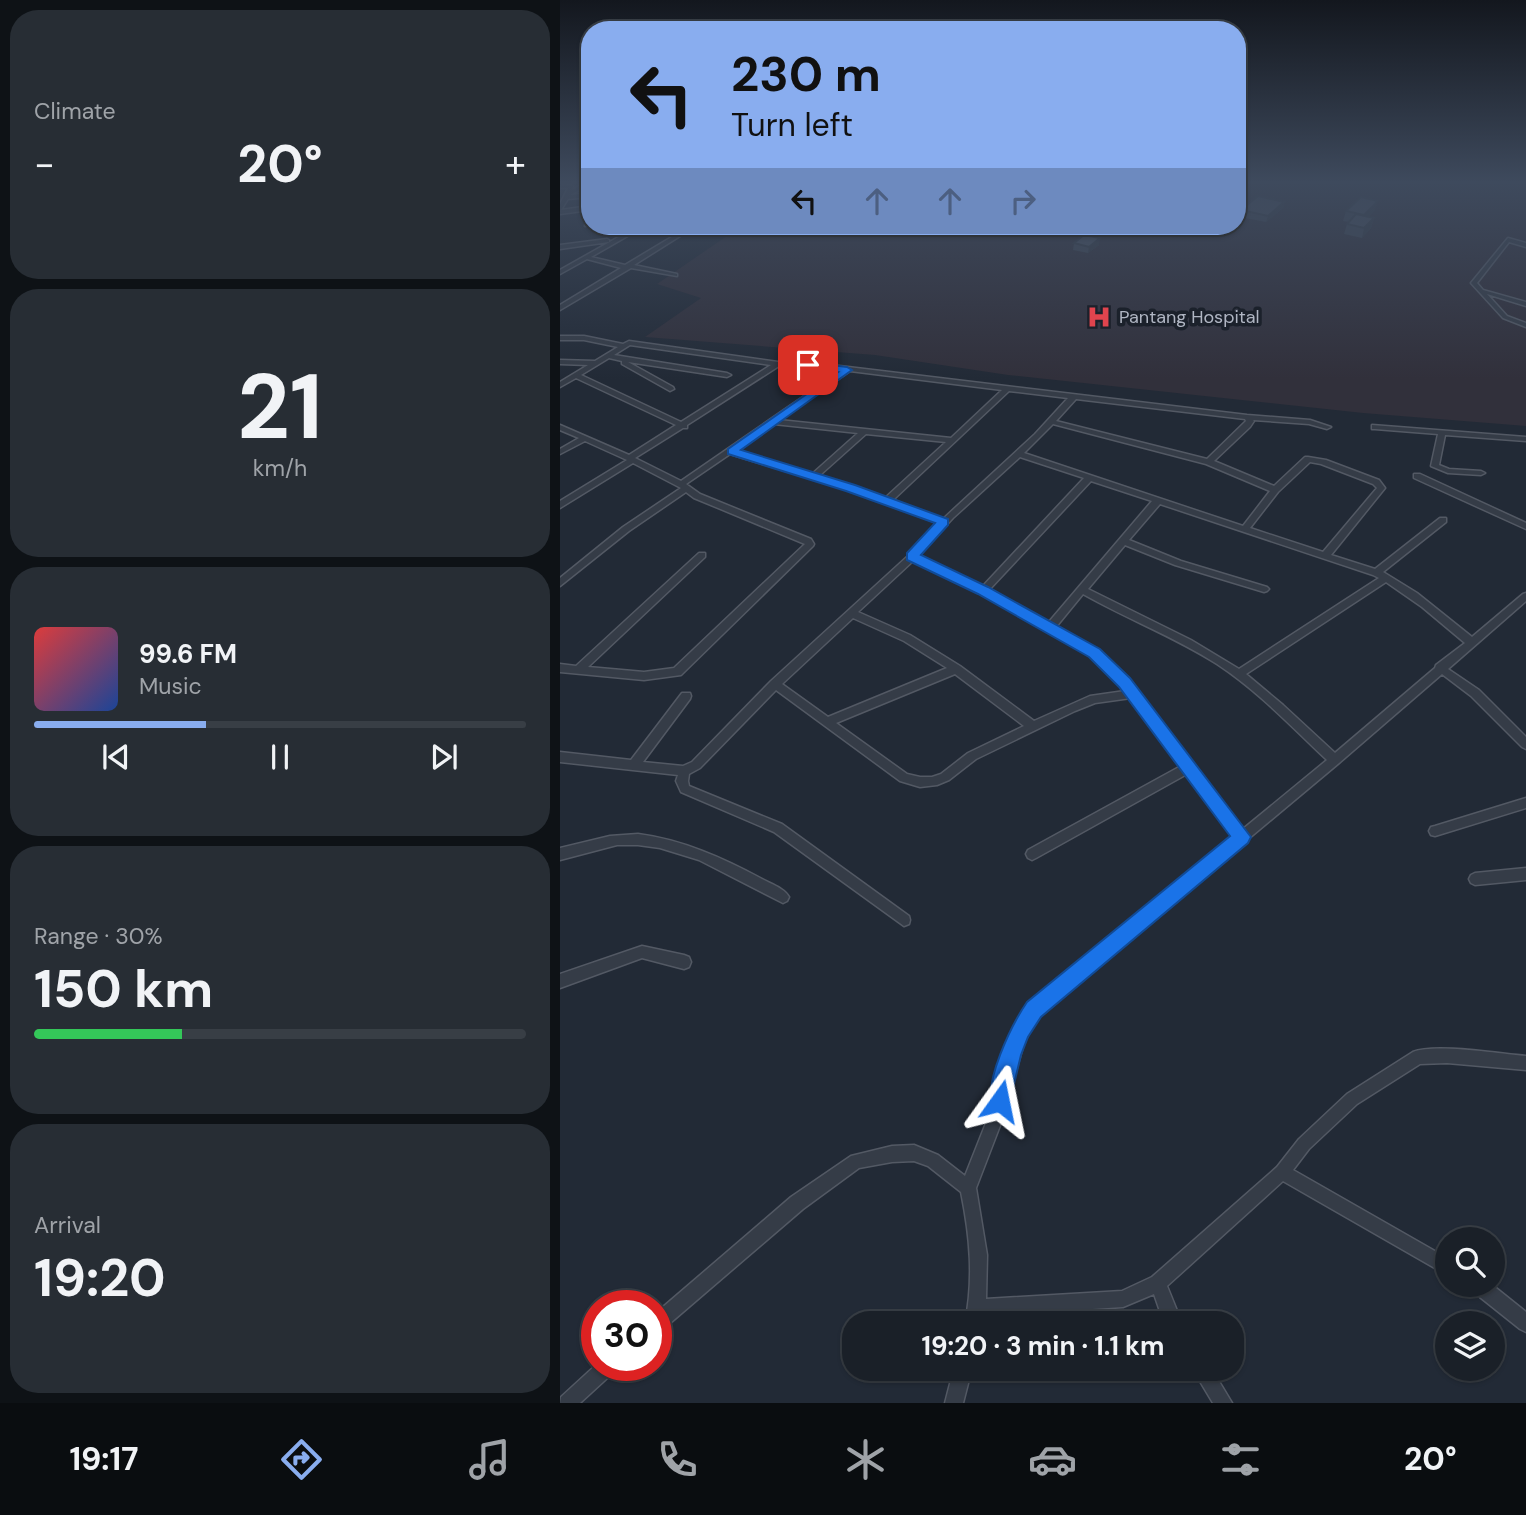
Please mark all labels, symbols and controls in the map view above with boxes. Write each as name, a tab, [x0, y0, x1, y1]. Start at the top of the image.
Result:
text: 230 m	[731, 42, 881, 106]
icon: left	[616, 49, 707, 140]
text: Climate	[34, 96, 116, 126]
text: Turn left	[731, 104, 853, 146]
text: 20°	[237, 130, 323, 198]
text: −	[34, 139, 55, 189]
text: +	[505, 139, 526, 189]
icon: left	[785, 182, 823, 220]
icon: ahead	[858, 182, 896, 220]
icon: ahead	[931, 182, 969, 220]
icon: right	[1004, 182, 1042, 220]
hospital icon: Pantang Hospital	[1085, 303, 1113, 331]
place label: Pantang Hospital	[1119, 305, 1260, 329]
pin	[778, 335, 838, 395]
icon: arrive	[789, 346, 827, 384]
text: 21	[237, 348, 323, 466]
text: km/h	[253, 453, 307, 483]
text: 99.6 FM	[139, 637, 237, 671]
text: Music	[139, 671, 202, 701]
icon: previous	[97, 738, 135, 776]
icon: pause	[261, 738, 299, 776]
icon: next	[425, 738, 463, 776]
text: Range · 30%	[34, 921, 163, 951]
text: 150 km	[34, 955, 213, 1023]
position arrow	[963, 1064, 1037, 1138]
text: Arrival	[34, 1210, 101, 1240]
map controls	[1435, 1227, 1505, 1381]
button: search	[1435, 1227, 1505, 1297]
text: 19:20	[34, 1244, 166, 1312]
speed limit sign: 30	[581, 1290, 672, 1381]
button: layers	[1435, 1311, 1505, 1381]
text: 19:20 · 3 min · 1.1 km	[922, 1329, 1164, 1363]
icon: directions	[277, 1435, 326, 1484]
icon: music	[465, 1435, 514, 1484]
icon: phone	[653, 1435, 702, 1484]
icon: climate	[841, 1435, 890, 1484]
icon: car	[1028, 1435, 1077, 1484]
icon: filters	[1216, 1435, 1265, 1484]
text: 19:17	[69, 1438, 138, 1480]
text: 20°	[1404, 1438, 1457, 1480]

